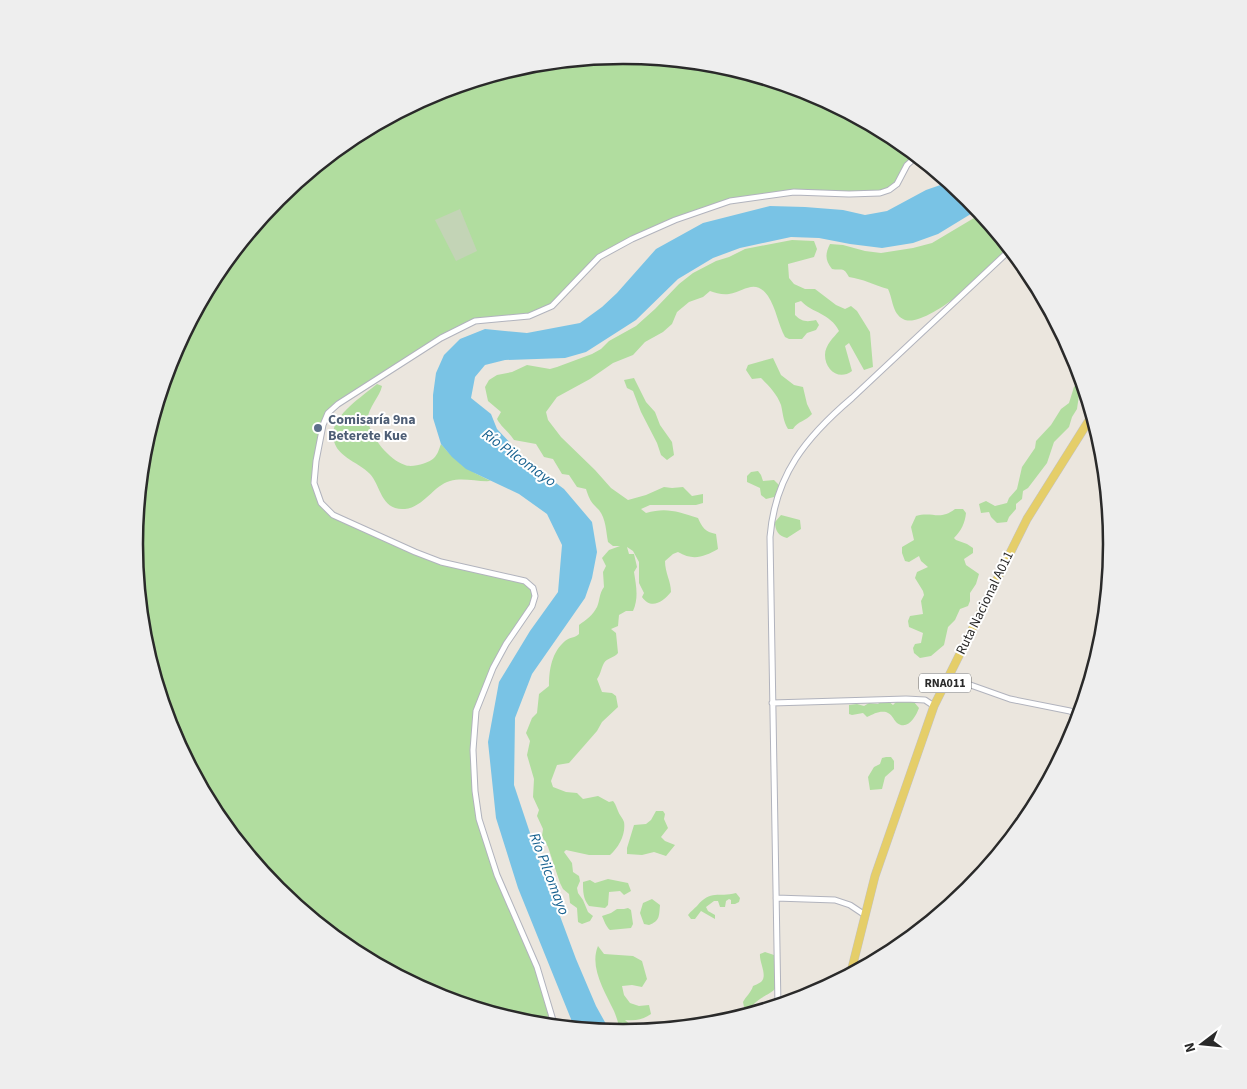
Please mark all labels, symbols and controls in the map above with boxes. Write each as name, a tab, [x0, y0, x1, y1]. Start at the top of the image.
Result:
place label: Comisaría 9na Beterete Kue	[328, 410, 416, 446]
marker: Comisaría 9na Beterete Kue	[312, 422, 324, 434]
water label: Río Pilcomayo	[478, 424, 560, 492]
street label: Ruta Nacional A011	[951, 548, 1019, 658]
road number: RNA011	[919, 674, 971, 692]
water label: Río Pilcomayo	[524, 830, 574, 918]
north arrow	[1177, 1019, 1227, 1069]
text: N	[1180, 1040, 1201, 1055]

